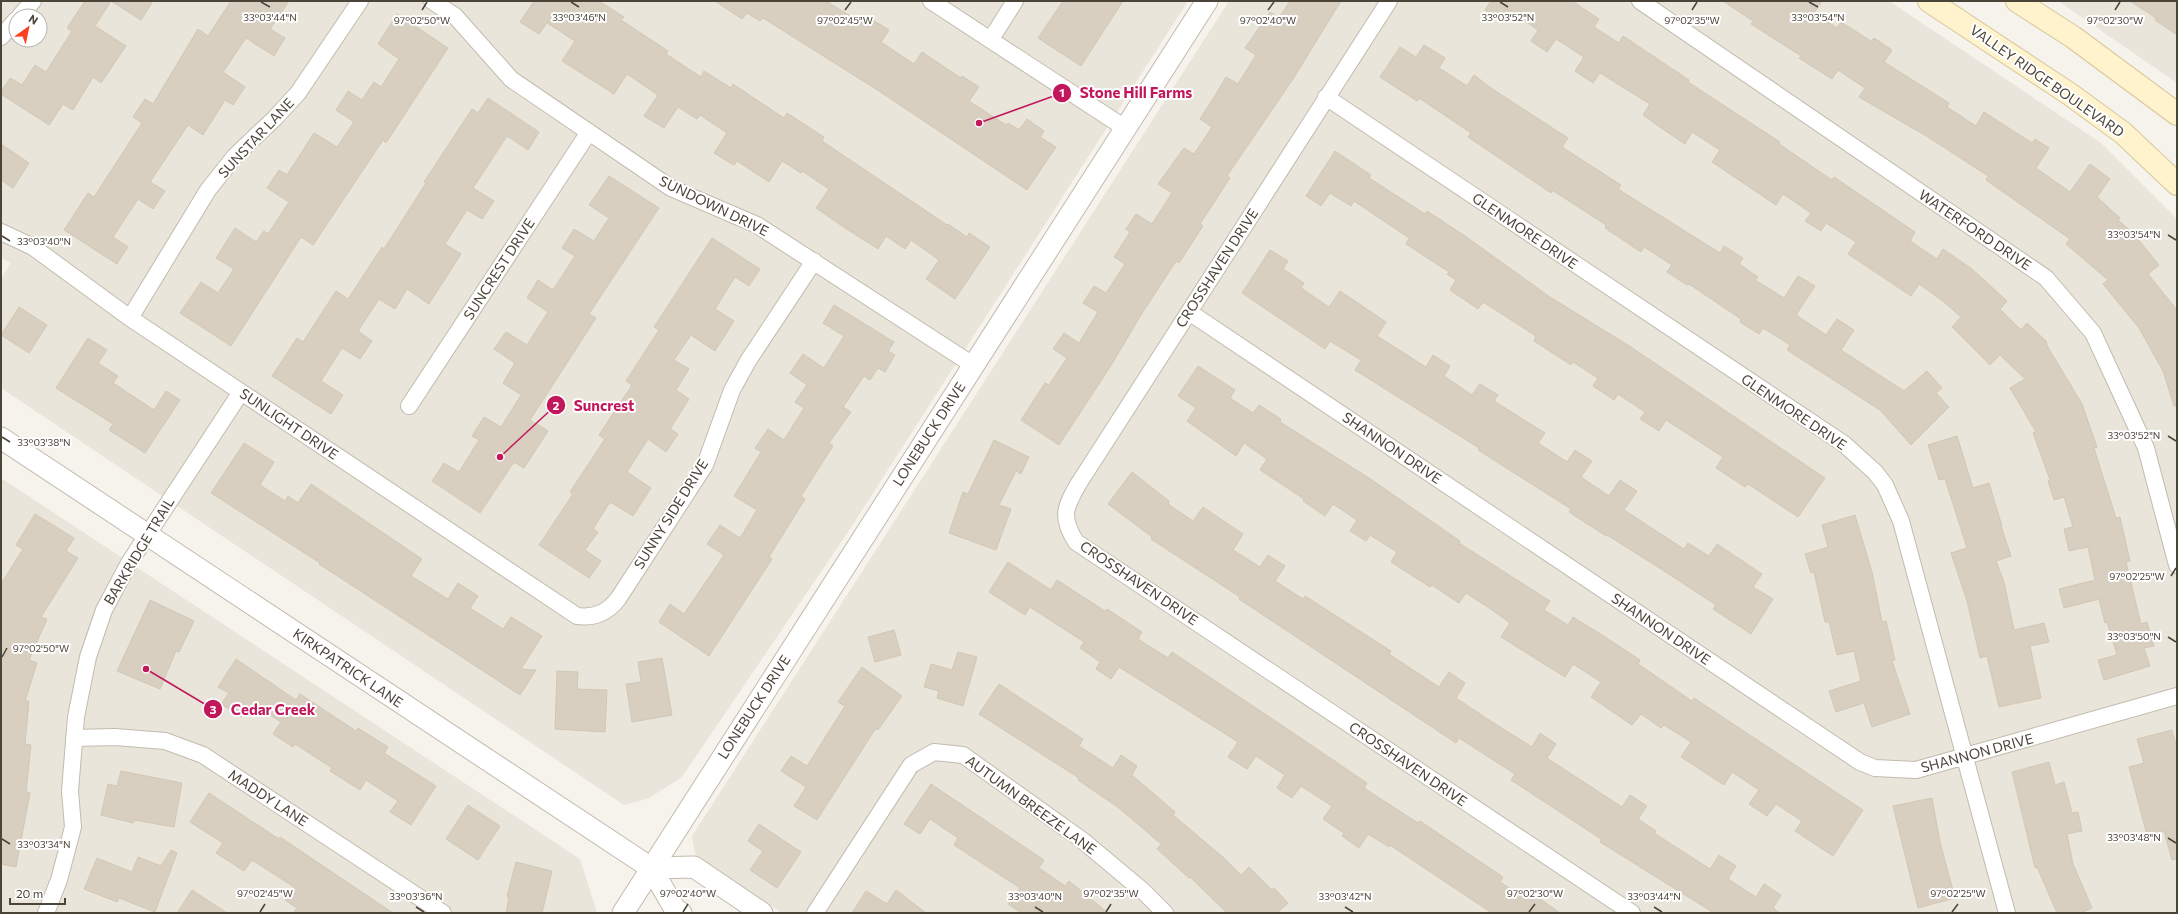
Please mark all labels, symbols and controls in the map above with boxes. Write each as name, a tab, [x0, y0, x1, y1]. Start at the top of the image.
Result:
north arrow	[8, 8, 48, 48]
text: N	[27, 11, 41, 27]
text: 33°03'44"N	[243, 11, 297, 23]
text: 33°03'46"N	[552, 11, 606, 23]
text: 33°03'52"N	[1482, 11, 1534, 23]
text: 33°03'54"N	[1791, 11, 1845, 23]
text: 97°02'50"W	[394, 14, 450, 26]
text: 97°02'45"W	[817, 14, 873, 26]
text: 97°02'40"W	[1240, 14, 1296, 26]
text: 97°02'35"W	[1664, 14, 1720, 26]
text: 97°02'30"W	[2087, 14, 2143, 26]
street label: VALLEY RIDGE BOULEVARD	[1967, 21, 2128, 140]
callout: Stone Hill Farms	[1052, 80, 1200, 107]
text: Stone Hill Farms	[1080, 83, 1192, 101]
text: 1	[1059, 85, 1065, 99]
street label: SUNSTAR LANE	[214, 94, 297, 181]
street label: SUNDOWN DRIVE	[657, 172, 772, 239]
street label: WATERFORD DRIVE	[1916, 186, 2035, 273]
street label: GLENMORE DRIVE	[1469, 189, 1581, 272]
street label: CROSSHAVEN DRIVE	[1172, 205, 1261, 330]
street label: SUNCREST DRIVE	[459, 215, 538, 323]
text: 33°03'54"N	[2107, 228, 2161, 240]
text: 33°03'40"N	[17, 235, 71, 247]
street label: GLENMORE DRIVE	[1738, 370, 1850, 453]
street label: LONEBUCK DRIVE	[889, 379, 969, 489]
street label: SUNLIGHT DRIVE	[237, 384, 342, 463]
callout: Suncrest	[546, 392, 643, 419]
text: Suncrest	[574, 396, 634, 414]
text: 2	[553, 398, 560, 412]
street label: SHANNON DRIVE	[1340, 408, 1445, 487]
text: 33°03'52"N	[2108, 429, 2160, 441]
text: 33°03'38"N	[17, 436, 71, 448]
street label: SUNNY SIDE DRIVE	[630, 456, 711, 572]
street label: BARKRIDGE TRAIL	[100, 494, 177, 608]
street label: CROSSHAVEN DRIVE	[1077, 537, 1201, 628]
text: 97°02'25"W	[2109, 570, 2165, 582]
street label: SHANNON DRIVE	[1609, 589, 1714, 668]
street label: KIRKPATRICK LANE	[290, 624, 407, 711]
text: 33°03'50"N	[2107, 630, 2161, 642]
text: 97°02'50"W	[13, 642, 69, 654]
street label: LONEBUCK DRIVE	[714, 652, 794, 762]
callout: Cedar Creek	[203, 696, 323, 723]
text: Cedar Creek	[231, 700, 316, 718]
text: 3	[210, 702, 217, 716]
street label: CROSSHAVEN DRIVE	[1346, 718, 1470, 809]
street label: SHANNON DRIVE	[1919, 729, 2035, 776]
street label: AUTUMN BREEZE LANE	[963, 752, 1100, 858]
street label: MADDY LANE	[225, 766, 311, 830]
text: 33°03'48"N	[2107, 831, 2161, 843]
text: 33°03'34"N	[17, 838, 71, 850]
scale bar	[10, 880, 65, 906]
text: 20 m	[16, 886, 43, 900]
text: 97°02'45"W	[237, 887, 293, 899]
text: 97°02'40"W	[660, 887, 716, 899]
text: 97°02'35"W	[1083, 887, 1139, 899]
text: 97°02'30"W	[1507, 887, 1563, 899]
text: 97°02'25"W	[1930, 887, 1986, 899]
text: 33°03'36"N	[389, 890, 443, 902]
text: 33°03'40"N	[1008, 890, 1062, 902]
text: 33°03'42"N	[1319, 890, 1371, 902]
text: 33°03'44"N	[1627, 890, 1681, 902]

